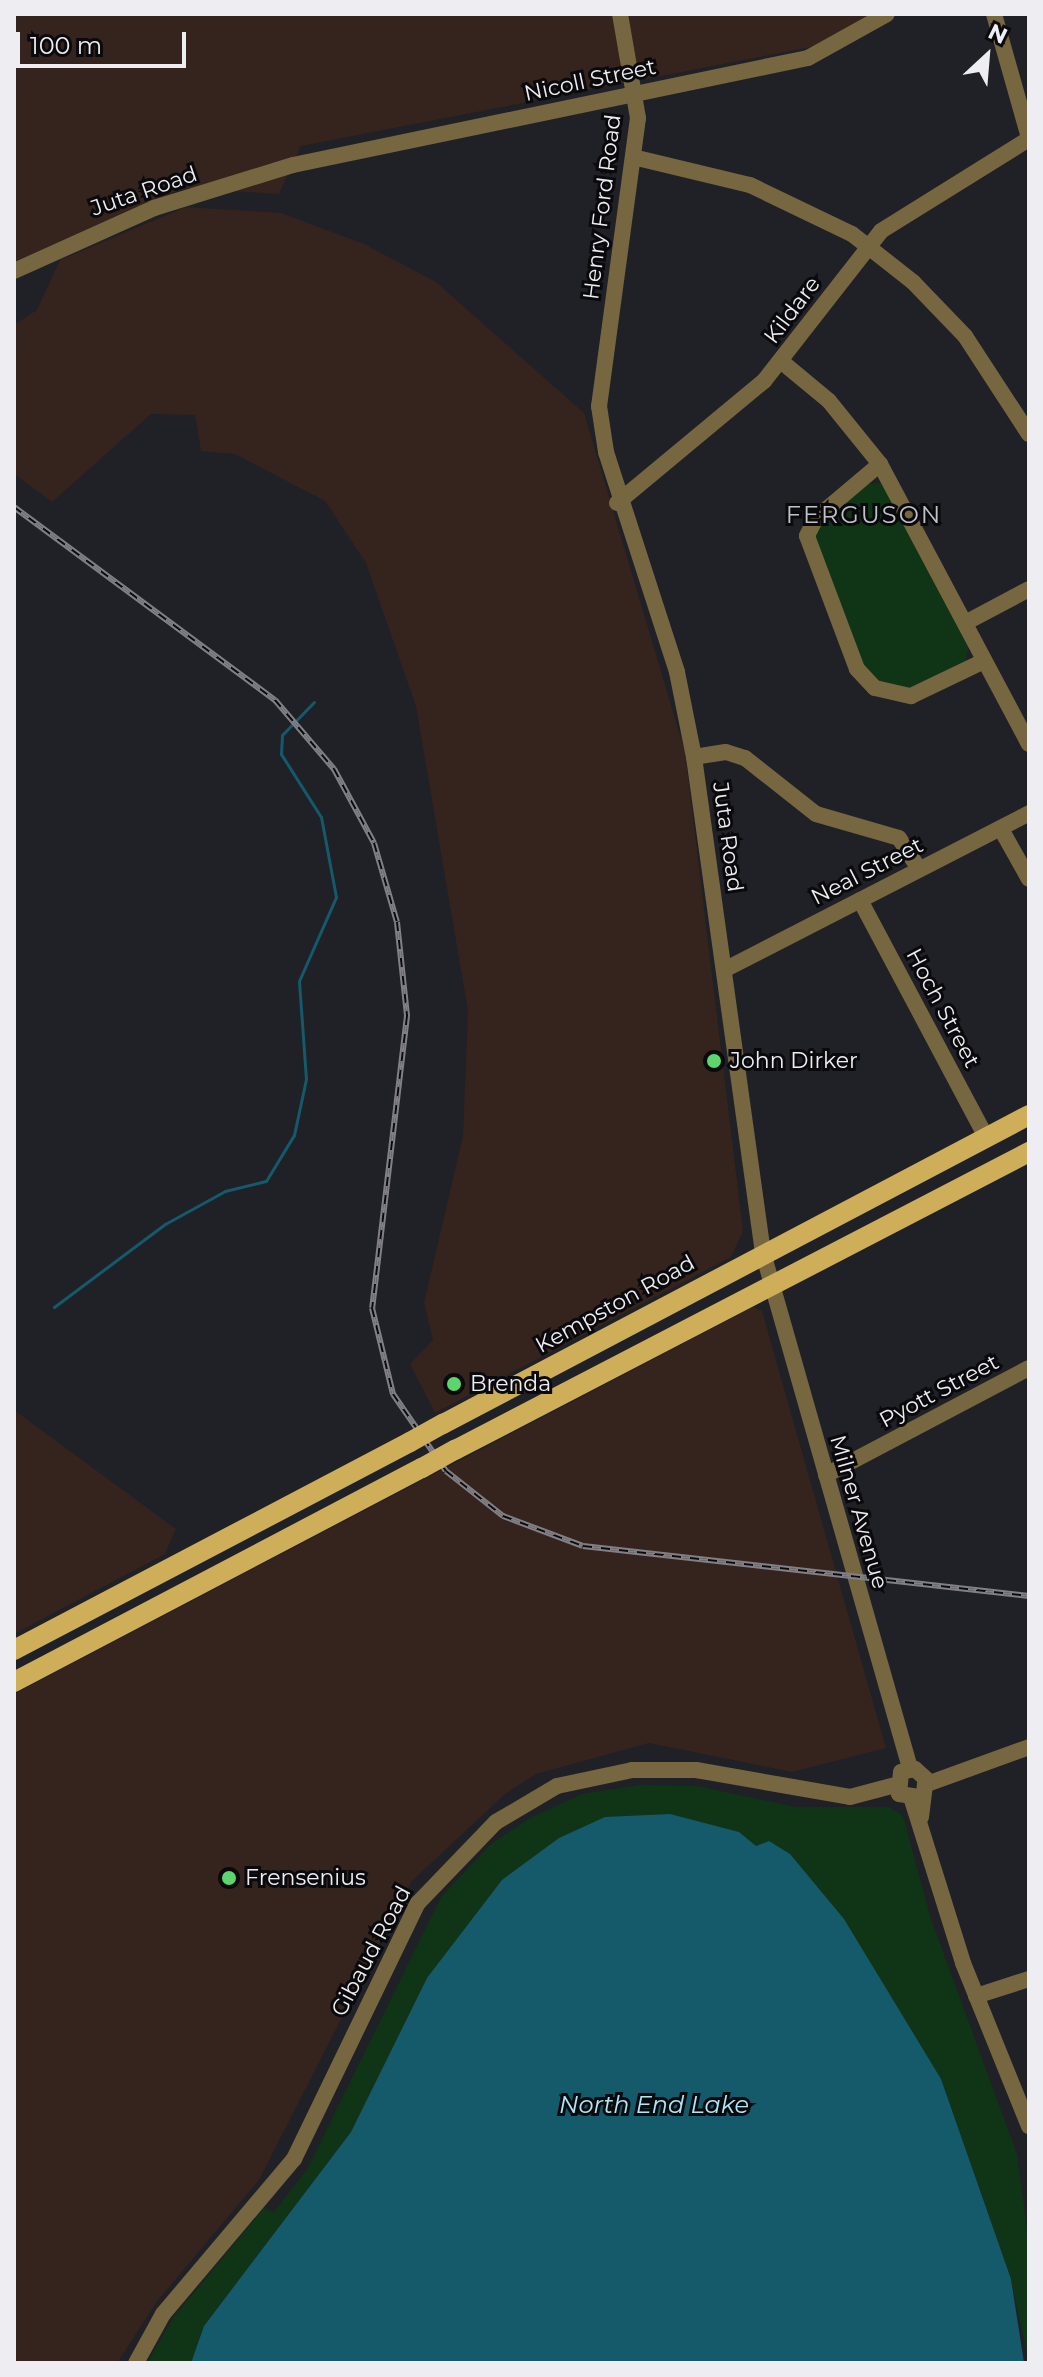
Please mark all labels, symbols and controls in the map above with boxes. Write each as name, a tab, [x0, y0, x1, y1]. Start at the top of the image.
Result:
scale bar	[20, 16, 190, 66]
north arrow	[947, 16, 1027, 96]
text: N	[984, 18, 1012, 50]
text: 100 m	[30, 31, 102, 60]
street label: Nicoll Street	[522, 53, 658, 107]
street label: Henry Ford Road	[578, 113, 626, 301]
street label: Juta Road	[87, 161, 201, 221]
street label: Kildare	[758, 271, 826, 349]
district label: FERGUSON	[786, 501, 942, 529]
street label: Juta Road	[707, 780, 749, 894]
street label: Neal Street	[807, 832, 927, 910]
street label: Hoch Street	[901, 944, 985, 1072]
place label: John Dirker	[730, 1048, 858, 1074]
marker: John Dirker	[705, 1052, 723, 1070]
street label: Kempston Road	[531, 1249, 699, 1359]
street label: Pyott Street	[875, 1349, 1003, 1433]
place label: Brenda	[470, 1371, 551, 1397]
marker: Brenda	[445, 1375, 463, 1393]
street label: Milner Avenue	[824, 1432, 894, 1592]
place label: Frensenius	[245, 1865, 366, 1891]
marker: Frensenius	[220, 1869, 238, 1887]
street label: Gibaud Road	[326, 1881, 416, 2021]
water label: North End Lake	[559, 2091, 749, 2119]

